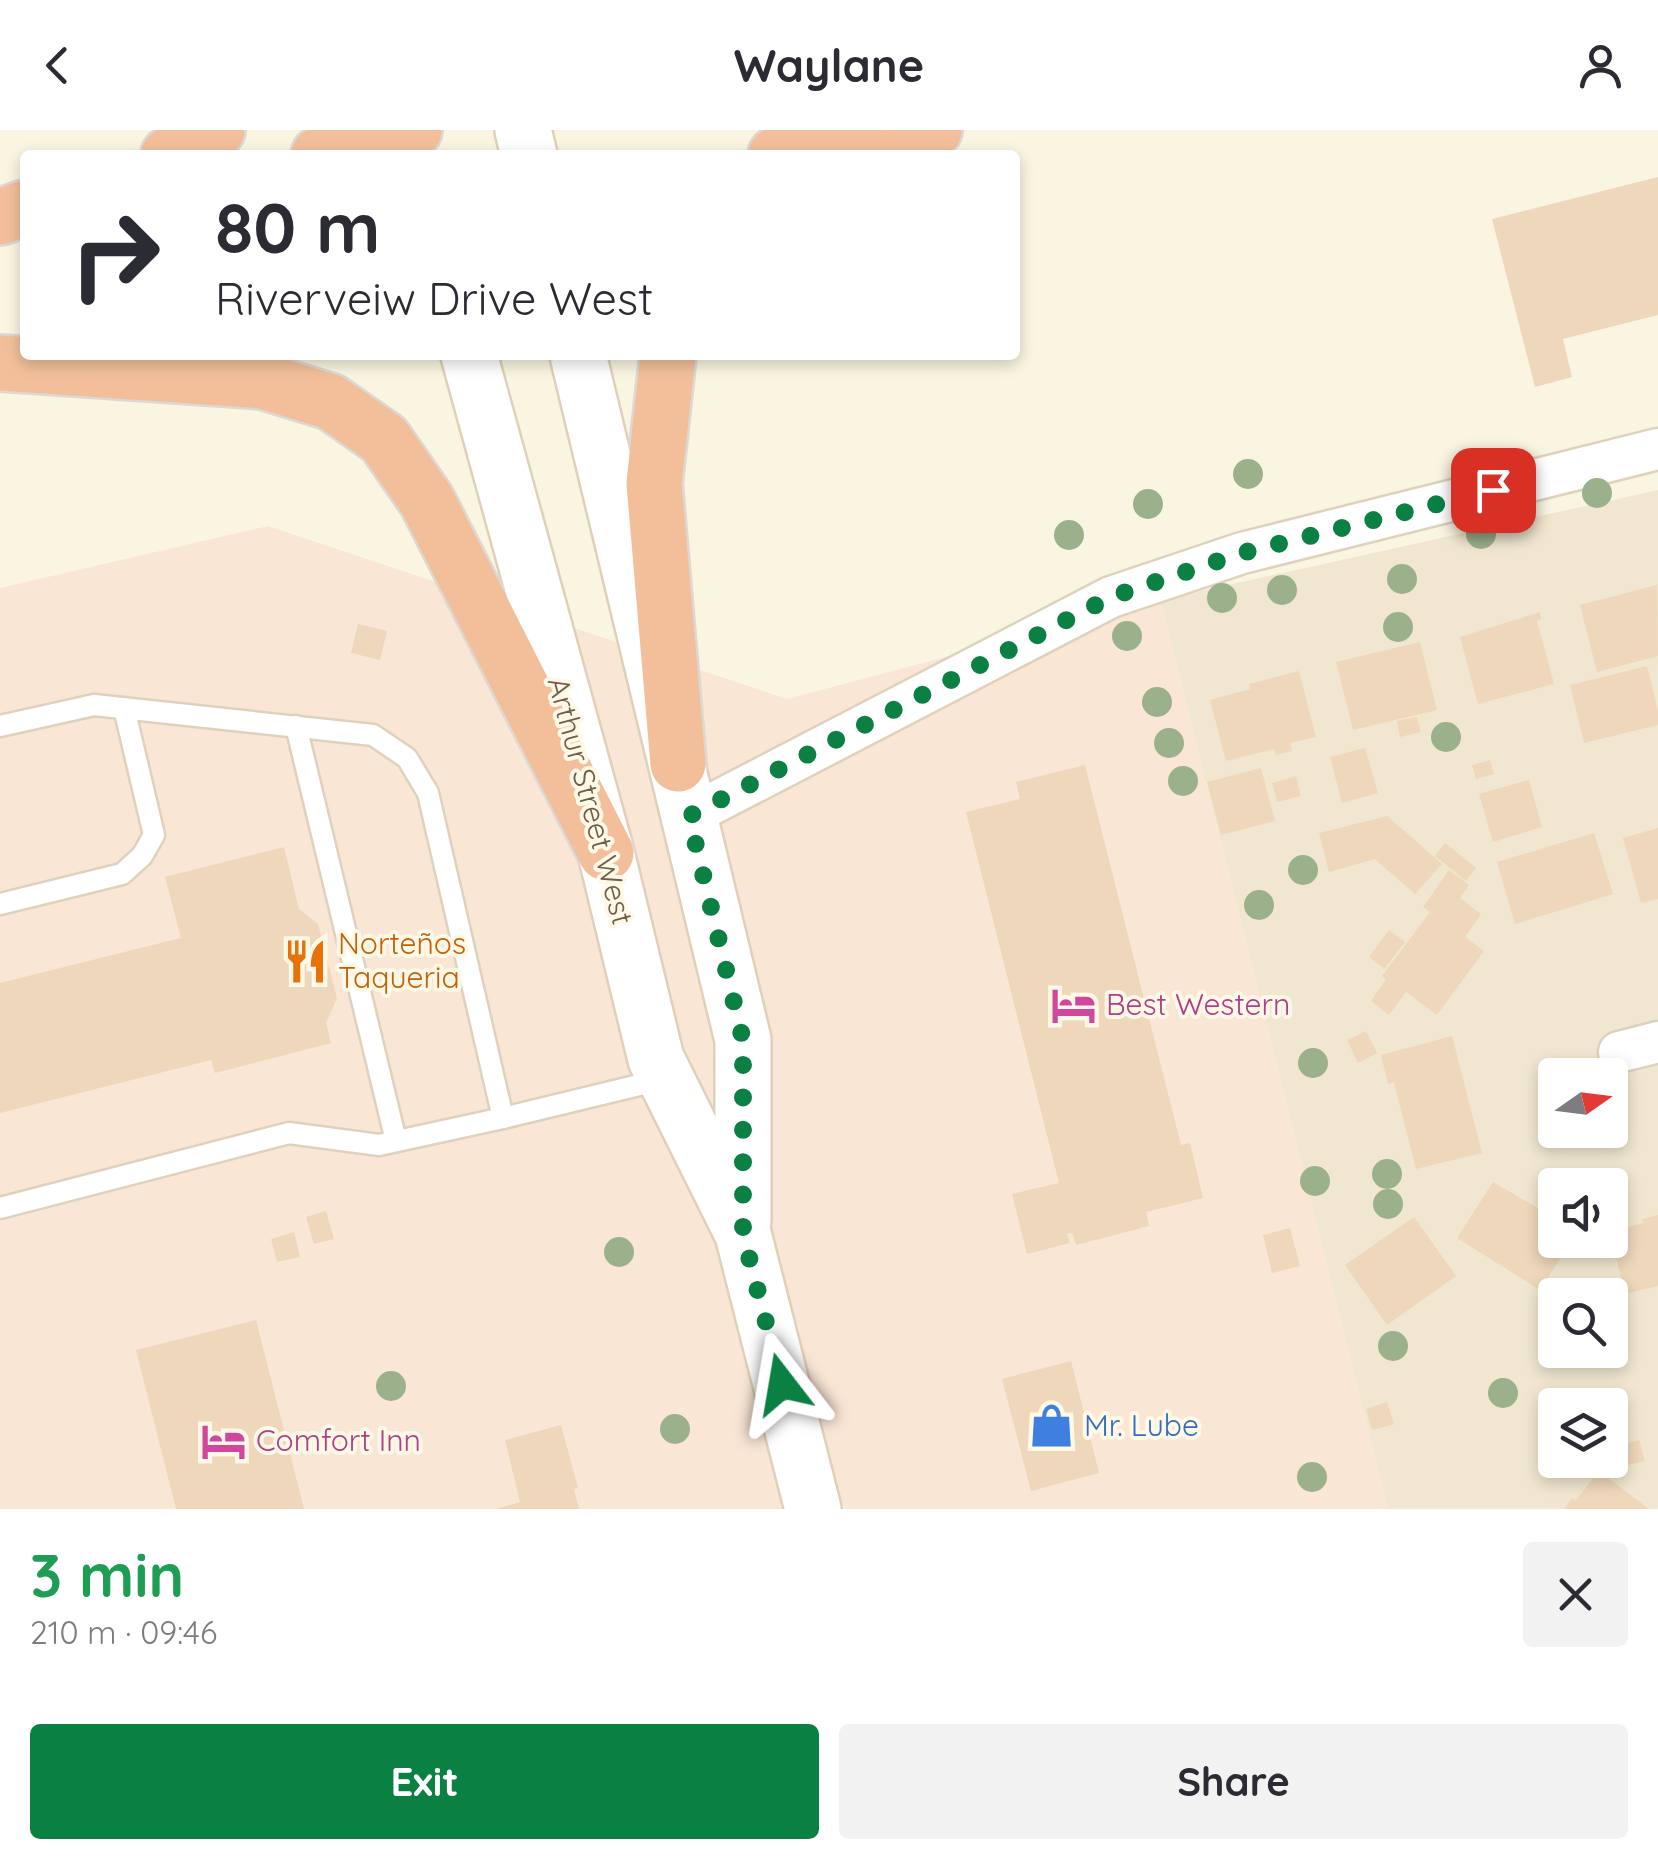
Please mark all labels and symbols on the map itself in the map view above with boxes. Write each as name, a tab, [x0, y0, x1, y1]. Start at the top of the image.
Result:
pin	[1451, 448, 1536, 533]
street label: Arthur Street West	[540, 673, 642, 929]
place label: Norteños Taqueria	[338, 924, 466, 996]
restaurant icon: Norteños Taqueria	[281, 937, 329, 985]
hotel icon: Best Western	[1049, 981, 1097, 1029]
place label: Best Western	[1106, 985, 1290, 1023]
north arrow	[1538, 1058, 1628, 1148]
position arrow	[730, 1332, 834, 1436]
shop icon: Mr. Lube	[1027, 1402, 1075, 1450]
place label: Mr. Lube	[1084, 1406, 1199, 1444]
hotel icon: Comfort Inn	[199, 1417, 247, 1465]
place label: Comfort Inn	[256, 1421, 421, 1459]

